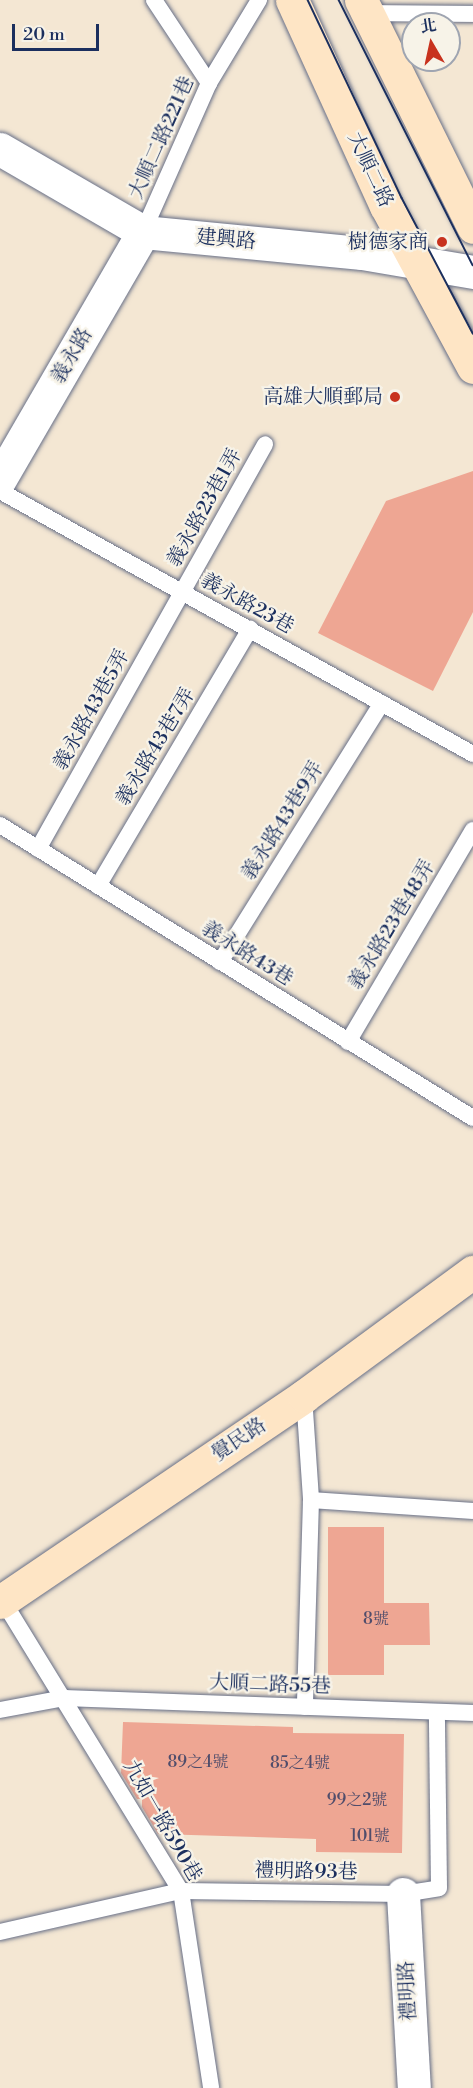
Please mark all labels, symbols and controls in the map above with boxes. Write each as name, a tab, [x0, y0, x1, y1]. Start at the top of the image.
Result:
scale bar	[15, 12, 102, 50]
north arrow	[401, 12, 461, 72]
text: 北	[419, 15, 438, 37]
text: 20 m	[23, 23, 65, 46]
street label: 大順二路221巷	[124, 73, 200, 203]
street label: 大順二路	[342, 129, 398, 211]
street label: 建興路	[195, 225, 257, 255]
place label: 樹德家商	[348, 230, 428, 254]
marker: 樹德家商	[433, 233, 451, 251]
street label: 義永路	[47, 324, 97, 388]
place label: 高雄大順郵局	[263, 385, 383, 409]
marker: 高雄大順郵局	[388, 390, 402, 404]
street label: 義永路23巷1弄	[163, 445, 247, 571]
street label: 義永路23巷	[196, 569, 298, 639]
street label: 義永路43巷5弄	[49, 646, 135, 774]
street label: 義永路43巷7弄	[111, 684, 201, 810]
street label: 義永路43巷9弄	[237, 757, 329, 885]
street label: 義永路23巷48弄	[344, 856, 440, 994]
street label: 義永路43巷	[197, 917, 297, 991]
street label: 覺民路	[207, 1413, 271, 1467]
house number: 8號	[363, 1609, 389, 1629]
street label: 大順二路55巷	[209, 1671, 331, 1699]
house number: 89之4號	[167, 1752, 229, 1772]
house number: 85之4號	[270, 1753, 330, 1773]
street label: 九如一路590巷	[118, 1756, 206, 1886]
house number: 99之2號	[327, 1790, 387, 1810]
house number: 101號	[350, 1826, 390, 1846]
street label: 禮明路93巷	[254, 1859, 358, 1885]
street label: 禮明路	[394, 1960, 422, 2022]

